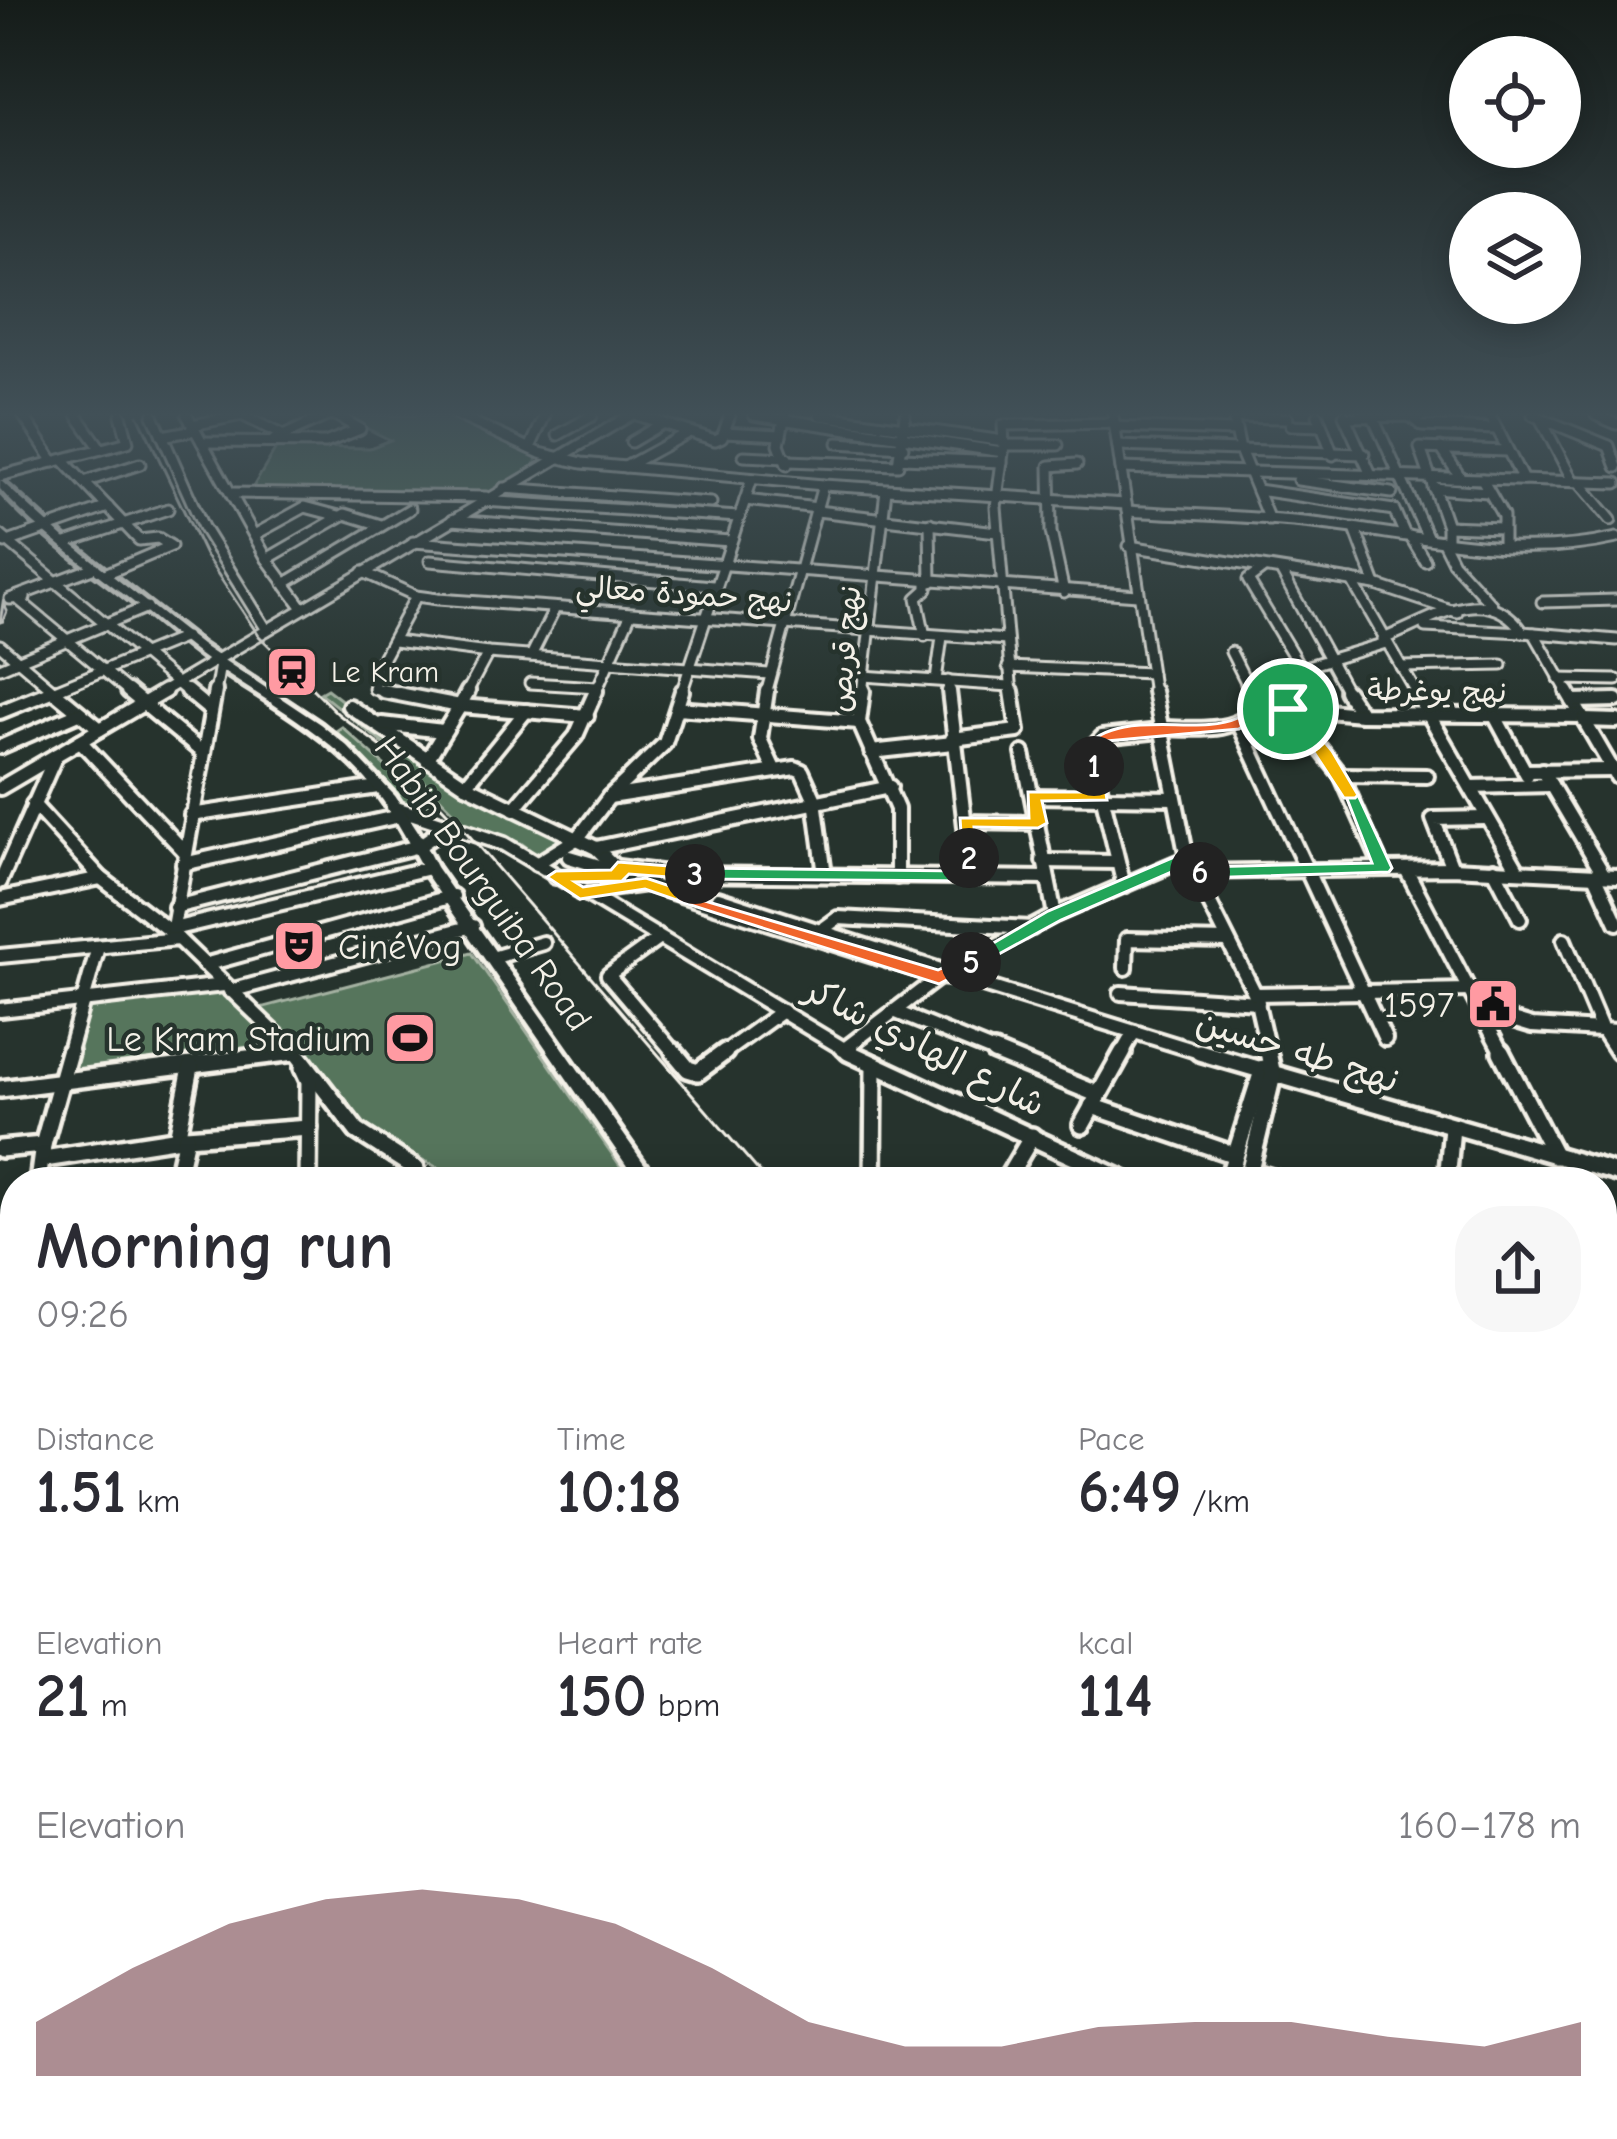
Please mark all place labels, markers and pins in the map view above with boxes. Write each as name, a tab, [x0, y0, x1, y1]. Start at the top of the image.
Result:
station icon: Le Kram	[264, 644, 320, 700]
place label: Le Kram	[331, 655, 439, 690]
pin	[1237, 658, 1339, 760]
pin: 1	[1064, 736, 1124, 796]
pin: 2	[939, 828, 999, 888]
pin: 6	[1170, 842, 1230, 902]
pin: 3	[665, 844, 725, 904]
theatre icon: CinéVog	[271, 918, 327, 974]
place label: CinéVog	[338, 927, 461, 968]
pin: 5	[941, 932, 1001, 992]
public building icon: 1597	[1465, 976, 1521, 1032]
place label: 1597	[1384, 985, 1454, 1026]
sports icon: Le Kram Stadium	[382, 1010, 438, 1066]
place label: Le Kram Stadium	[106, 1019, 371, 1060]

